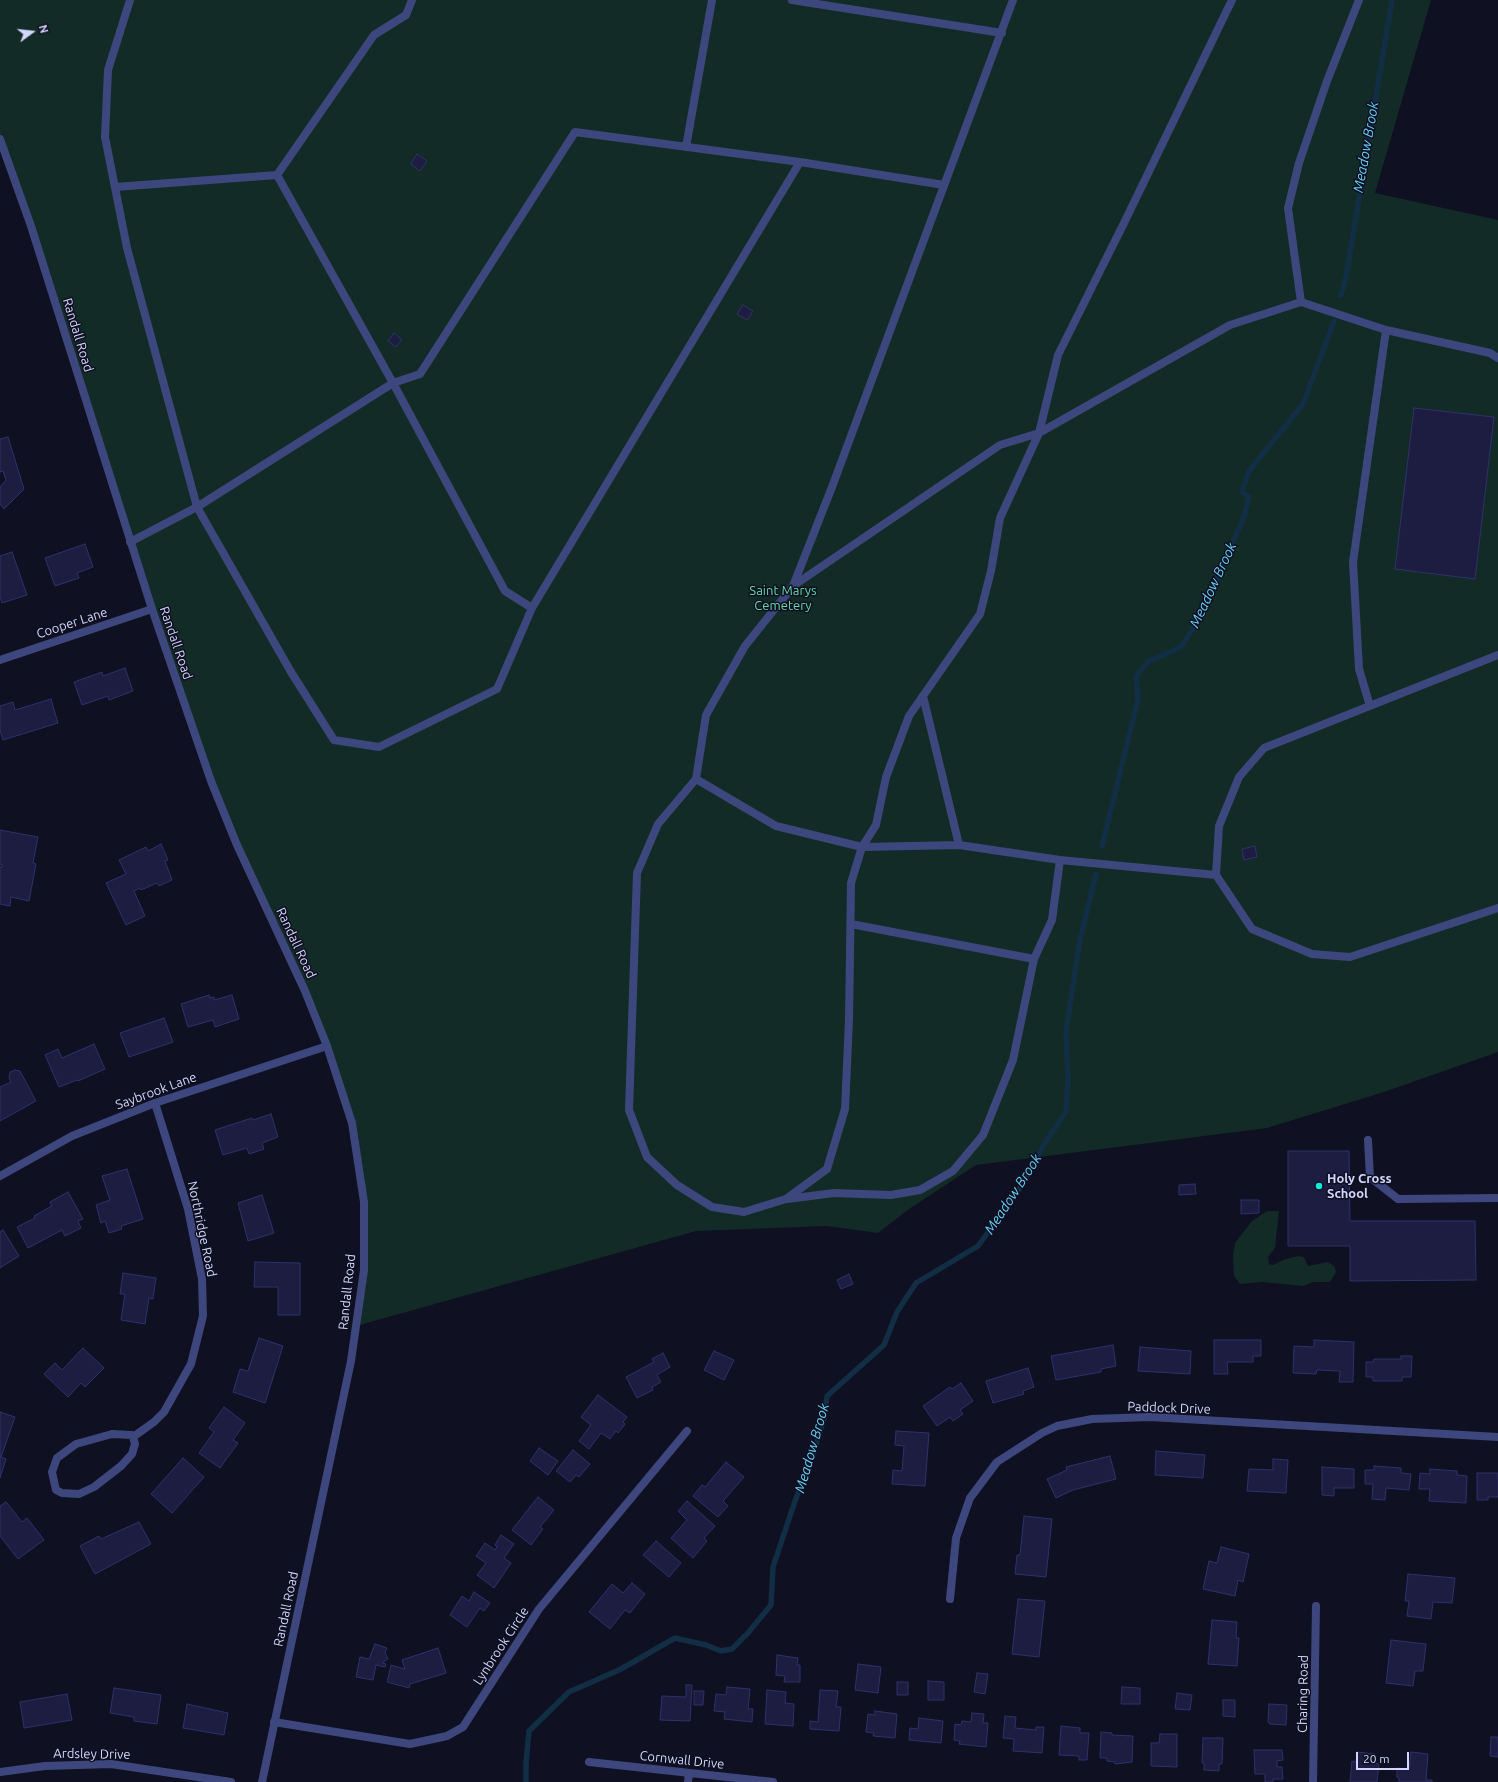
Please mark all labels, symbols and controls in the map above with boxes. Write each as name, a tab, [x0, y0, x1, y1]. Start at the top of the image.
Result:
north arrow	[12, 12, 52, 52]
text: N	[37, 23, 50, 34]
water label: Meadow Brook	[1350, 100, 1382, 194]
street label: Randall Road	[59, 296, 97, 374]
water label: Meadow Brook	[1186, 540, 1240, 630]
park label: Saint Marys Cemetery	[749, 583, 817, 614]
street label: Cooper Lane	[35, 604, 109, 642]
street label: Randall Road	[156, 604, 196, 682]
street label: Randall Road	[273, 905, 319, 981]
street label: Saybrook Lane	[113, 1069, 199, 1113]
water label: Meadow Brook	[981, 1151, 1045, 1237]
place label: Holy Cross School	[1327, 1171, 1392, 1202]
street label: Northridge Road	[184, 1180, 220, 1278]
marker: Holy Cross School	[1314, 1181, 1324, 1191]
street label: Randall Road	[335, 1253, 359, 1331]
street label: Paddock Drive	[1127, 1399, 1211, 1417]
water label: Meadow Brook	[791, 1401, 833, 1495]
street label: Randall Road	[270, 1570, 302, 1648]
street label: Lynbrook Circle	[470, 1604, 532, 1688]
street label: Charing Road	[1295, 1655, 1311, 1733]
scale bar	[1358, 1744, 1411, 1770]
street label: Ardsley Drive	[53, 1746, 131, 1762]
street label: Cornwall Drive	[639, 1748, 725, 1772]
text: 20 m	[1363, 1752, 1390, 1765]

